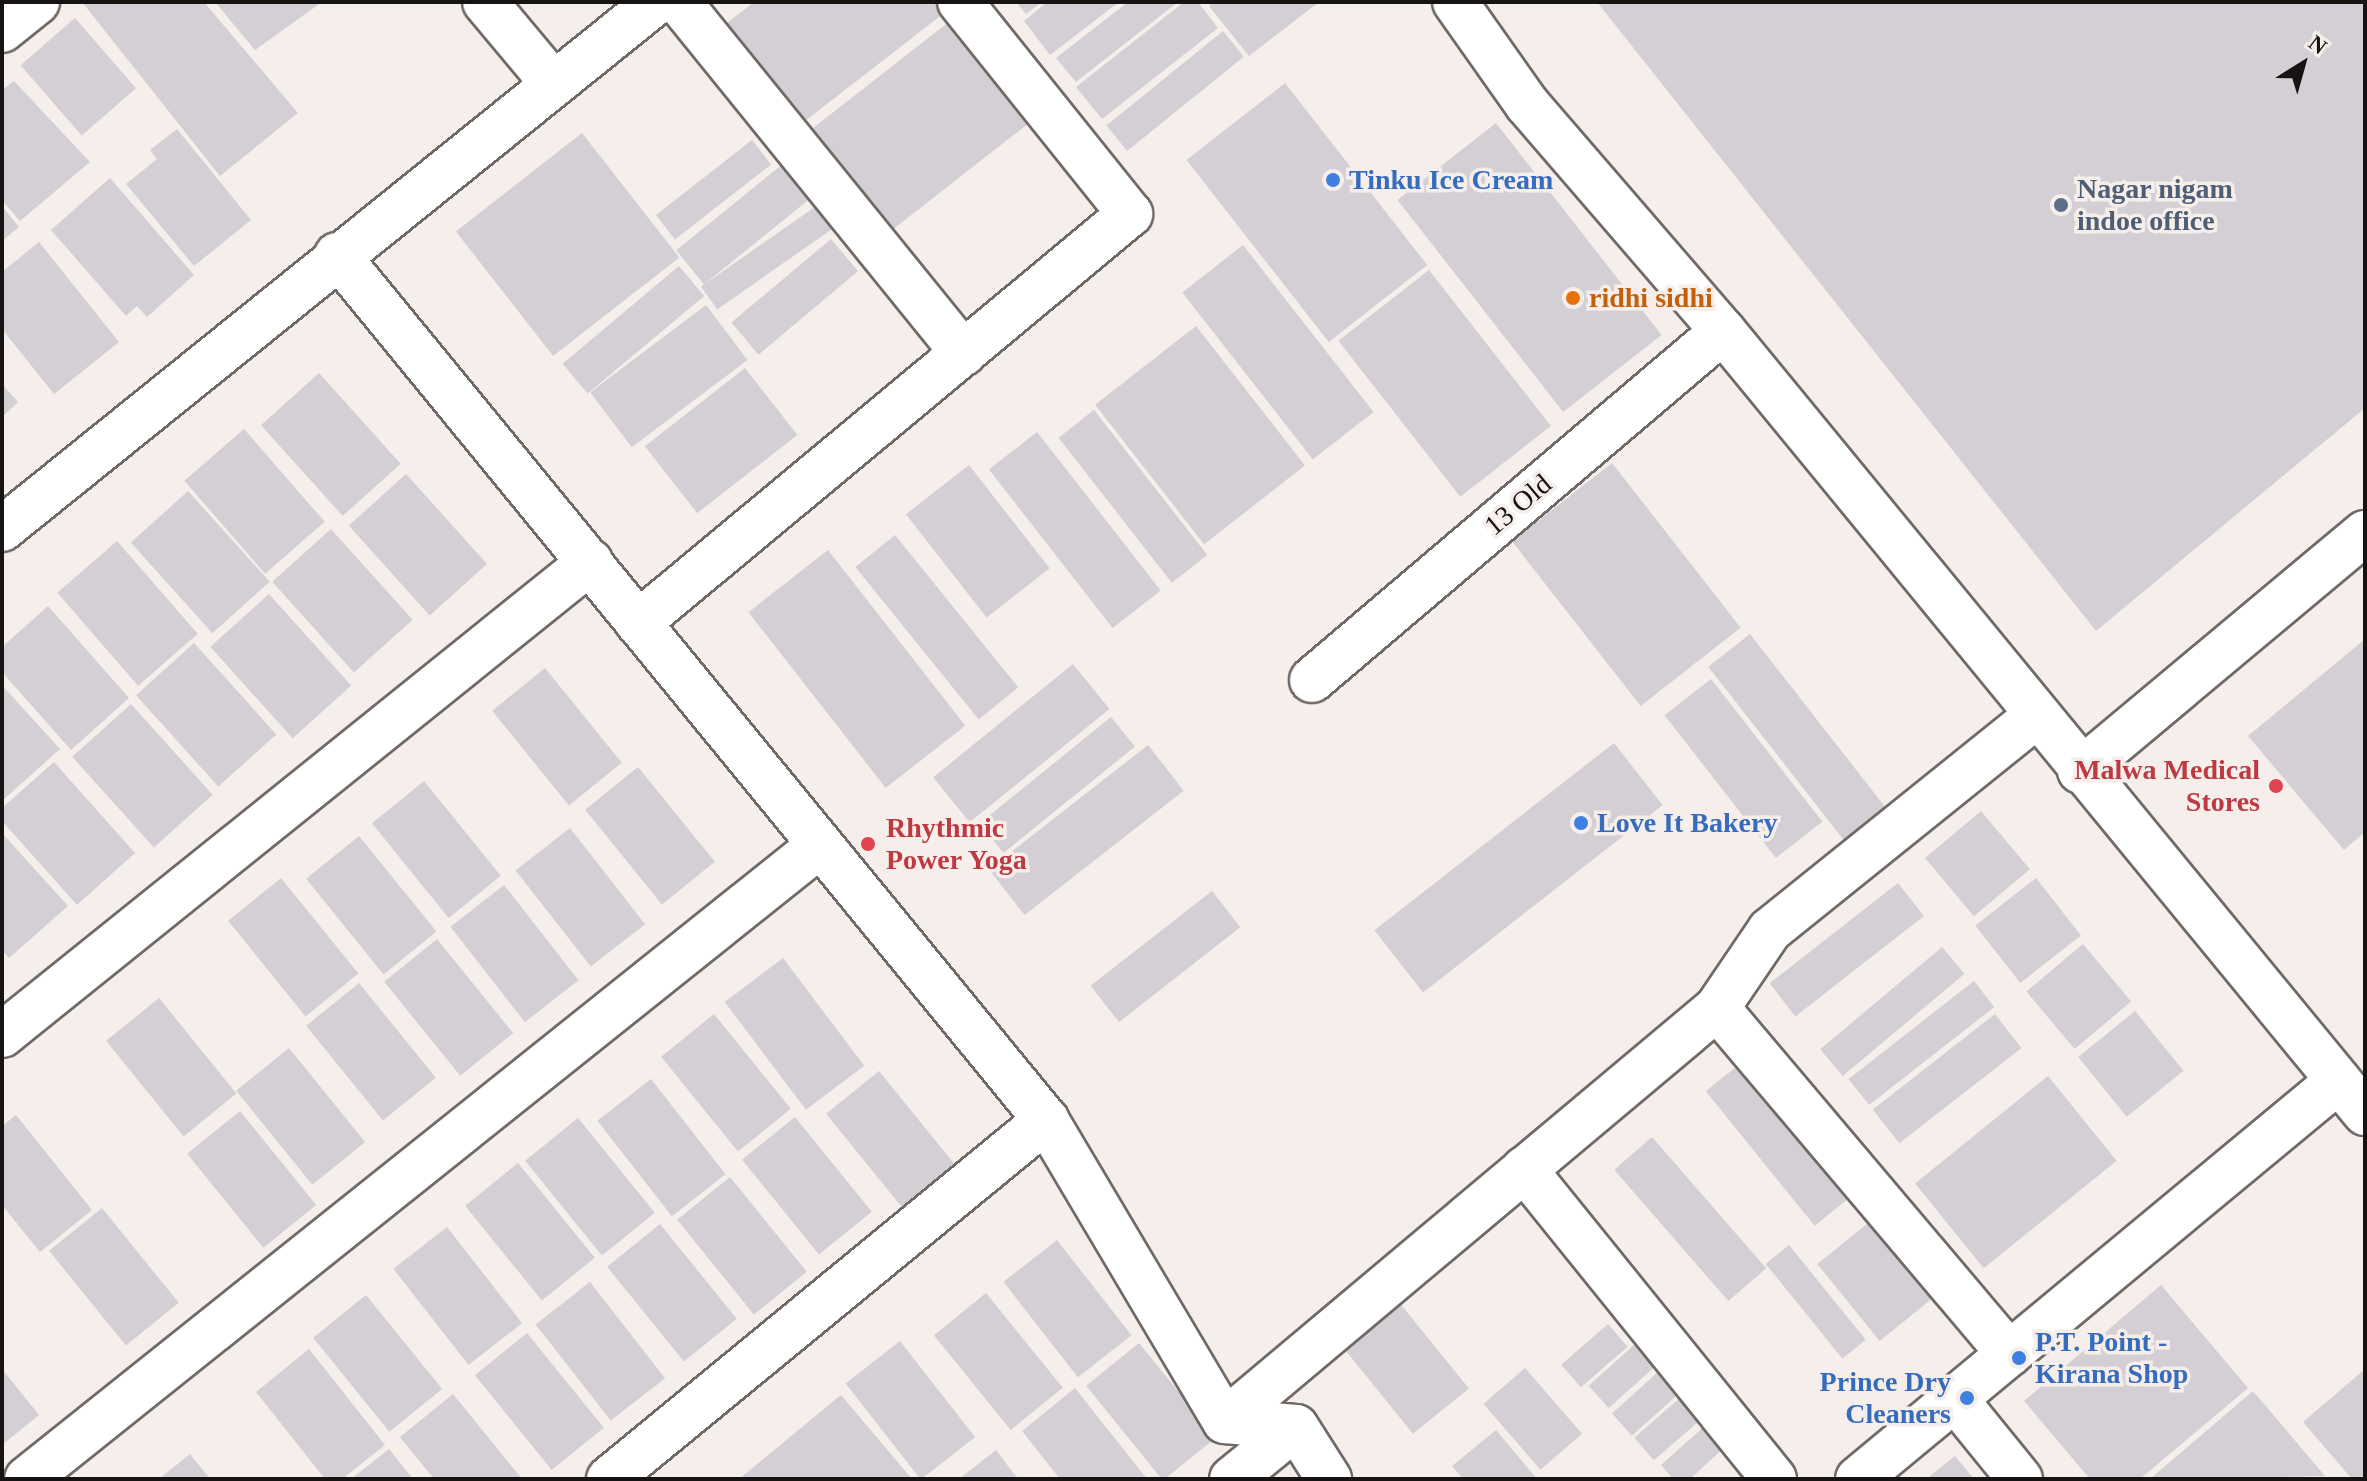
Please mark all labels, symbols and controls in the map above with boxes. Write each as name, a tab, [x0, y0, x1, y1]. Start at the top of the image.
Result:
north arrow	[2263, 24, 2343, 104]
text: N	[2304, 30, 2332, 59]
place label: Tinku Ice Cream	[1349, 163, 1575, 197]
marker: Tinku Ice Cream	[1324, 171, 1342, 189]
place label: Nagar nigam indoe office	[2077, 172, 2259, 238]
marker: Nagar nigam indoe office	[2052, 196, 2070, 214]
place label: ridhi sidhi	[1589, 281, 1728, 315]
marker: ridhi sidhi	[1564, 289, 1582, 307]
street label: 13 Old	[1475, 465, 1561, 545]
place label: Malwa Medical Stores	[2051, 753, 2260, 819]
marker: Malwa Medical Stores	[2267, 777, 2285, 795]
place label: Love It Bakery	[1597, 806, 1798, 840]
place label: Rhythmic Power Yoga	[886, 811, 1049, 877]
marker: Love It Bakery	[1572, 814, 1590, 832]
marker: Rhythmic Power Yoga	[857, 833, 879, 855]
place label: P.T. Point - Kirana Shop	[2035, 1325, 2202, 1391]
marker: P.T. Point - Kirana Shop	[2010, 1349, 2028, 1367]
place label: Prince Dry Cleaners	[1807, 1365, 1951, 1431]
marker: Prince Dry Cleaners	[1958, 1389, 1976, 1407]

